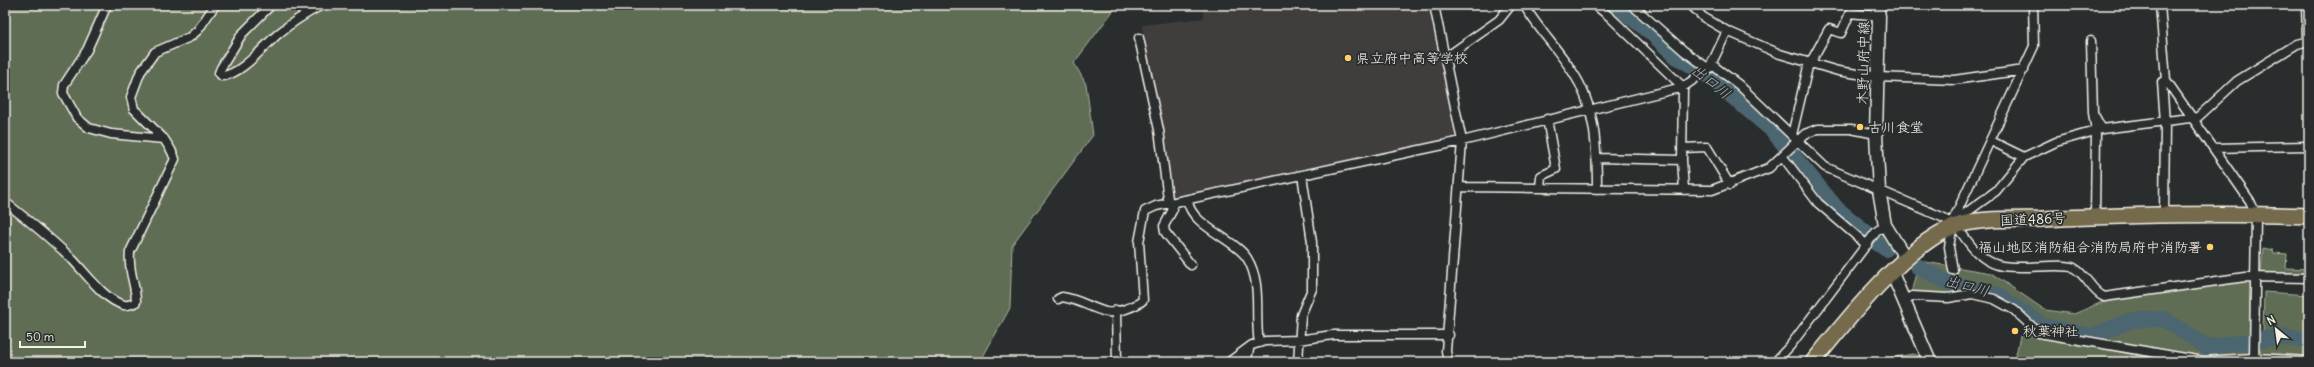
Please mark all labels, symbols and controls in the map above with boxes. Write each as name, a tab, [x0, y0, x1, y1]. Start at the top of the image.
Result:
street label: 木野山府中線	[1853, 21, 1873, 105]
place label: 県立府中高等学校	[1356, 49, 1468, 67]
marker: 県立府中高等学校	[1343, 53, 1353, 63]
water label: 出口川	[1688, 60, 1735, 103]
place label: 古川食堂	[1868, 118, 1924, 136]
marker: 古川食堂	[1855, 122, 1865, 132]
street label: 国道486号	[2000, 209, 2066, 229]
place label: 福山地区消防組合消防局府中消防署	[1978, 238, 2202, 256]
marker: 福山地区消防組合消防局府中消防署	[2205, 242, 2215, 252]
water label: 出口川	[1943, 271, 1991, 301]
north arrow	[2256, 309, 2296, 349]
text: N	[2264, 312, 2278, 328]
place label: 秋葉神社	[2023, 322, 2079, 340]
scale bar	[20, 323, 85, 349]
marker: 秋葉神社	[2010, 326, 2020, 336]
text: 50 m	[26, 329, 55, 344]

